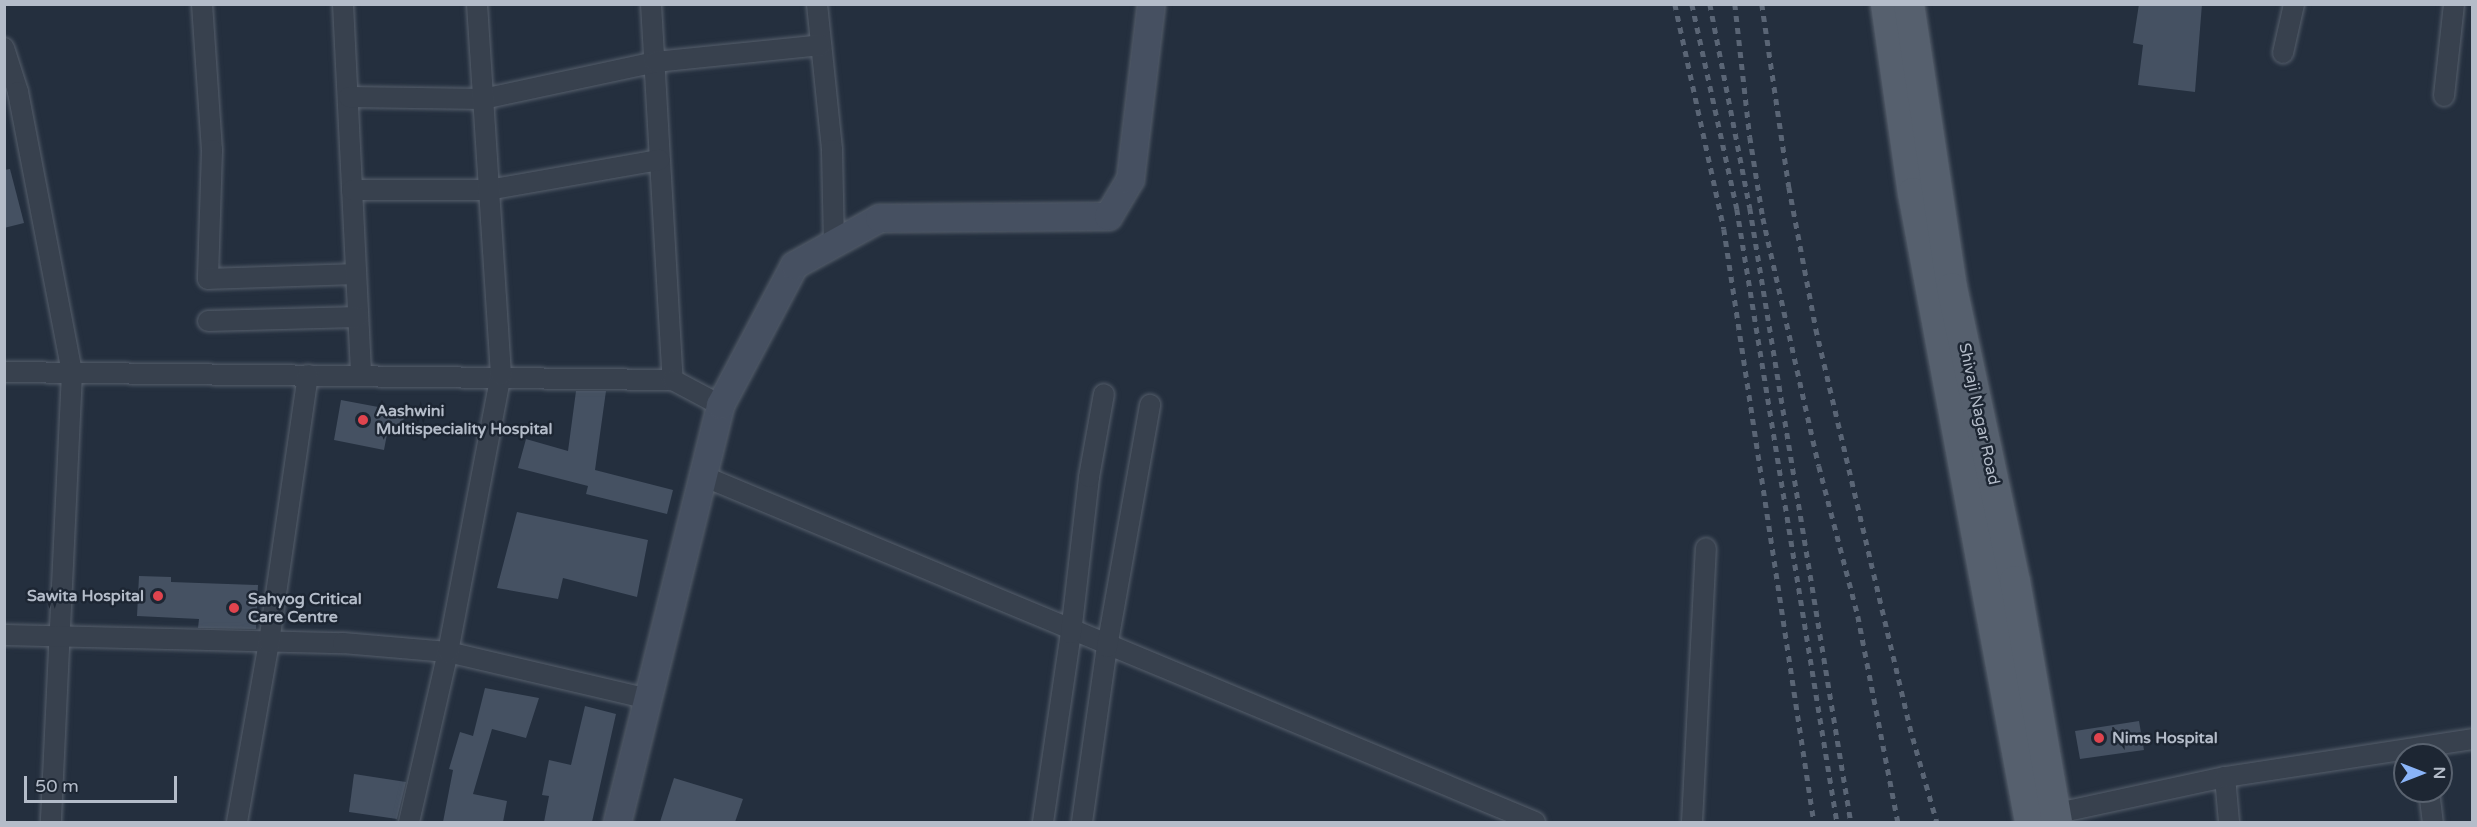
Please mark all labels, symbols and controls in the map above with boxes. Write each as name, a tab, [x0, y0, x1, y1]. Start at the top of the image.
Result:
street label: Shivaji Nagar Road	[1955, 341, 2003, 487]
place label: Aashwini Multispeciality Hospital	[376, 401, 553, 439]
marker: Aashwini Multispeciality Hospital	[354, 411, 372, 429]
place label: Sawita Hospital	[27, 586, 144, 606]
marker: Sawita Hospital	[149, 587, 167, 605]
place label: Sahyog Critical Care Centre	[248, 589, 362, 627]
marker: Sahyog Critical Care Centre	[225, 599, 243, 617]
place label: Nims Hospital	[2112, 728, 2218, 748]
marker: Nims Hospital	[2090, 729, 2108, 747]
north arrow	[2393, 743, 2453, 803]
scale bar	[27, 764, 180, 802]
text: N	[2429, 767, 2449, 779]
text: 50 m	[35, 775, 79, 797]

